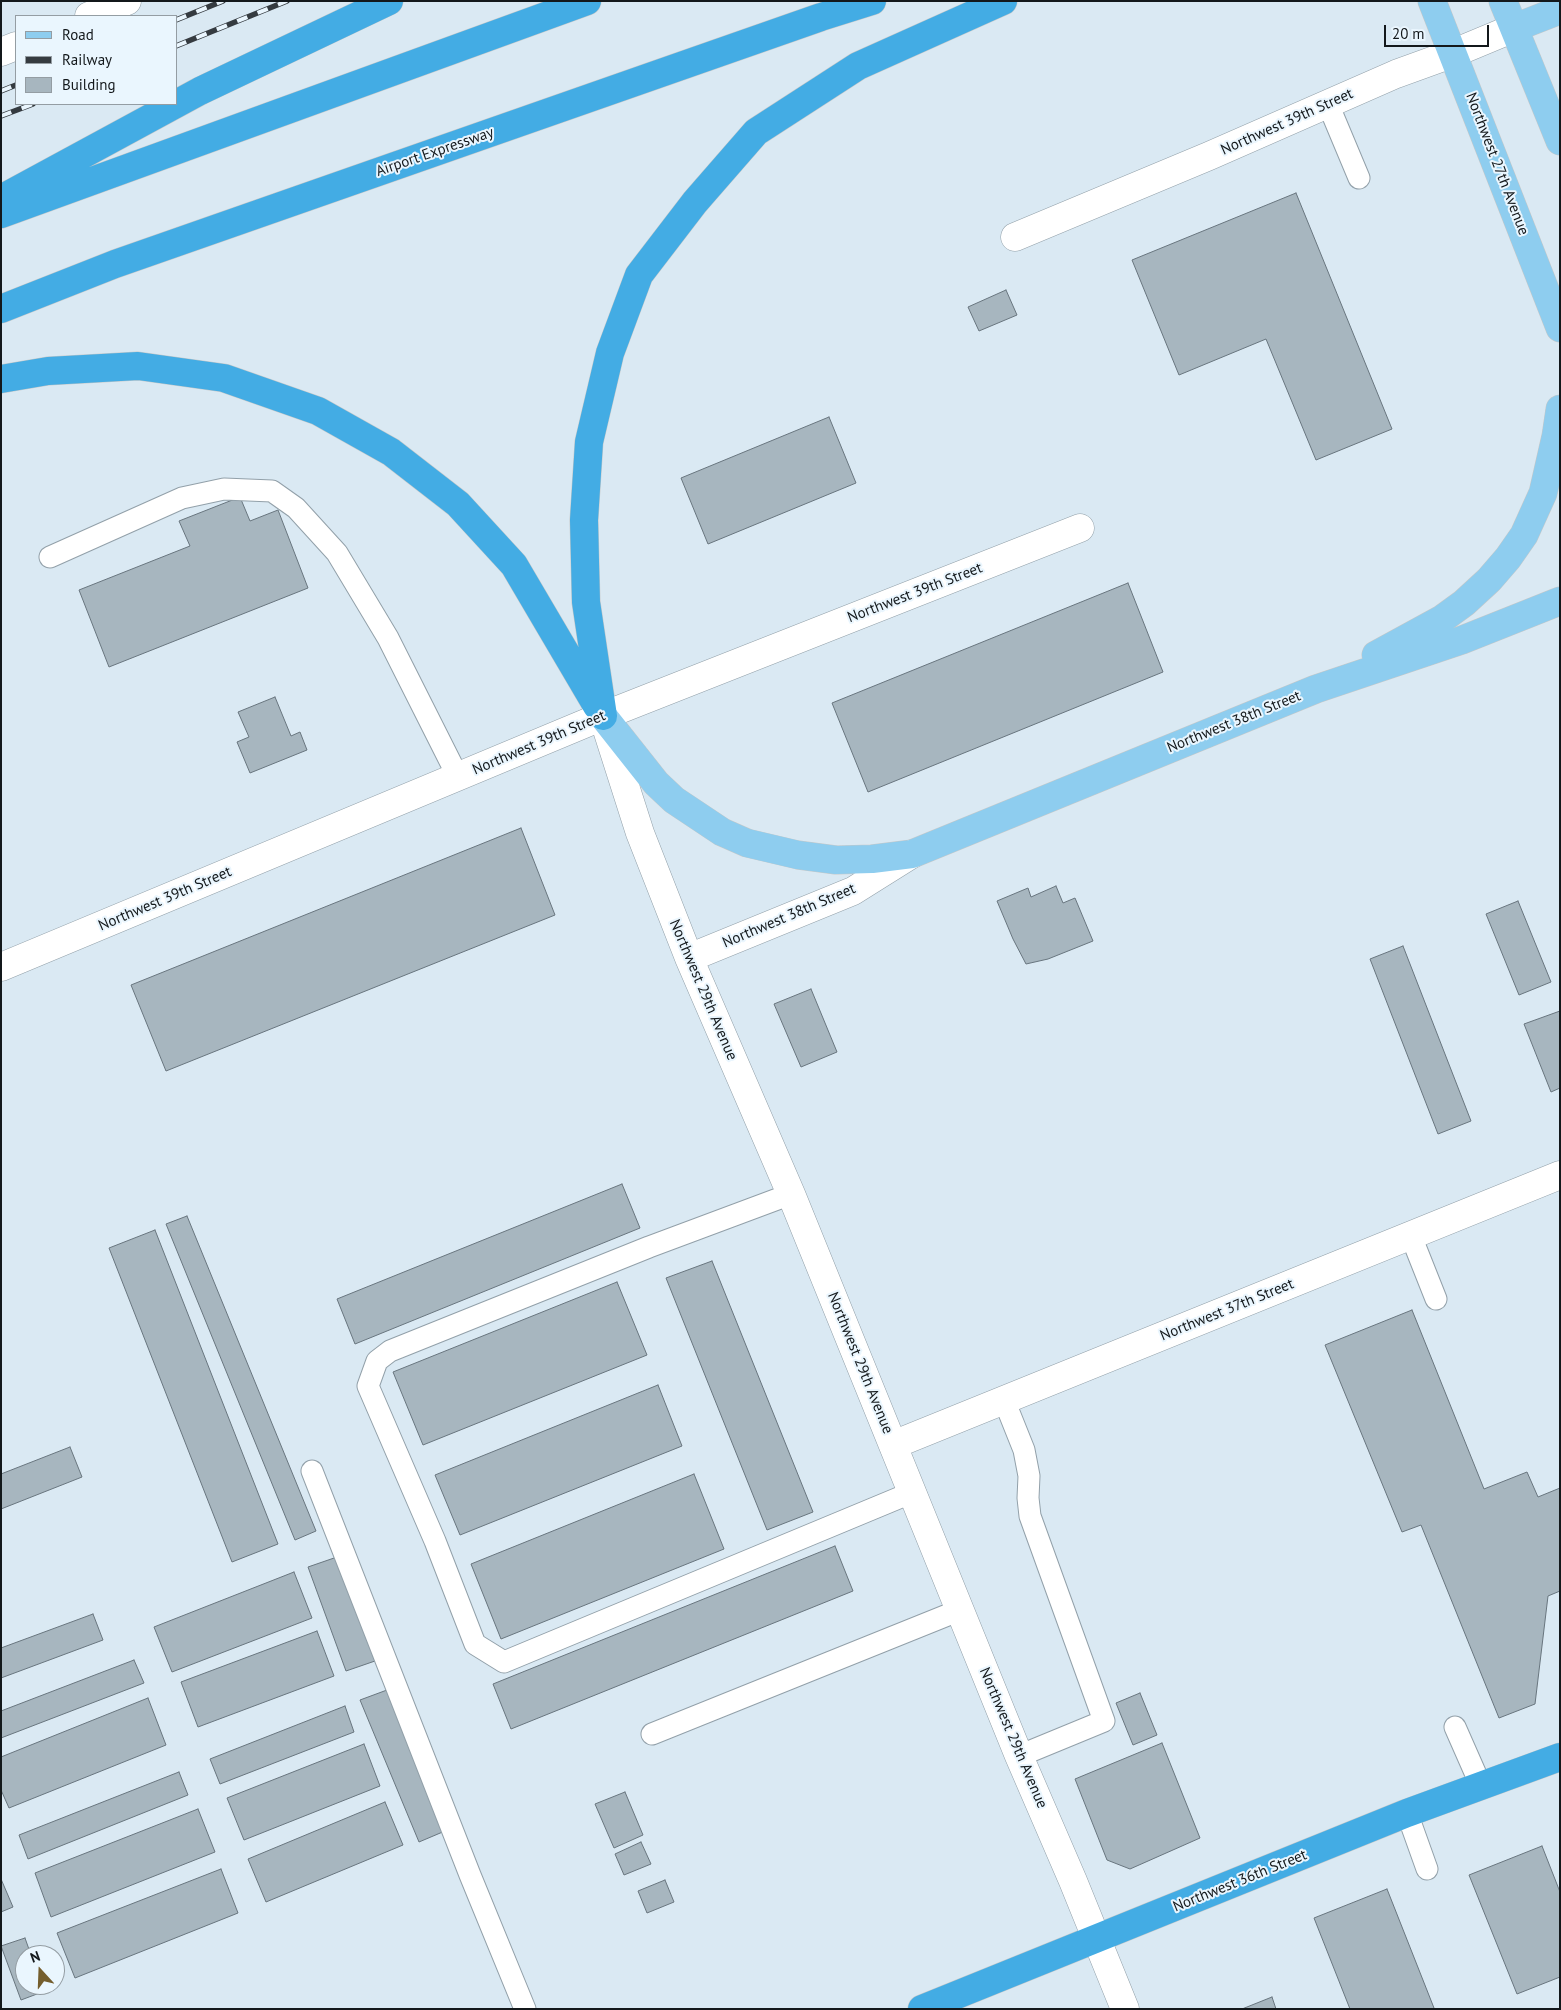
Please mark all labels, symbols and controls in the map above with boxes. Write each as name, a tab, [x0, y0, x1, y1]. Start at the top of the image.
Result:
legend	[15, 15, 178, 105]
scale bar	[1386, 15, 1491, 47]
text: 20 m	[1392, 24, 1425, 43]
text: Road	[62, 25, 94, 44]
text: Railway	[62, 50, 112, 69]
text: Building	[62, 75, 116, 94]
street label: Northwest 39th Street	[1218, 85, 1356, 159]
street label: Northwest 27th Avenue	[1462, 90, 1532, 238]
street label: Airport Expressway	[374, 123, 496, 181]
street label: Northwest 39th Street	[845, 559, 985, 627]
street label: Northwest 38th Street	[1164, 687, 1304, 757]
street label: Northwest 39th Street	[470, 707, 608, 779]
street label: Northwest 39th Street	[96, 863, 234, 935]
street label: Northwest 38th Street	[720, 880, 858, 952]
street label: Northwest 29th Avenue	[665, 917, 741, 1063]
street label: Northwest 37th Street	[1158, 1275, 1296, 1345]
street label: Northwest 29th Avenue	[823, 1289, 897, 1437]
street label: Northwest 29th Avenue	[975, 1665, 1051, 1811]
street label: Northwest 36th Street	[1170, 1846, 1310, 1916]
north arrow	[15, 1945, 65, 1995]
text: N	[28, 1947, 43, 1967]

